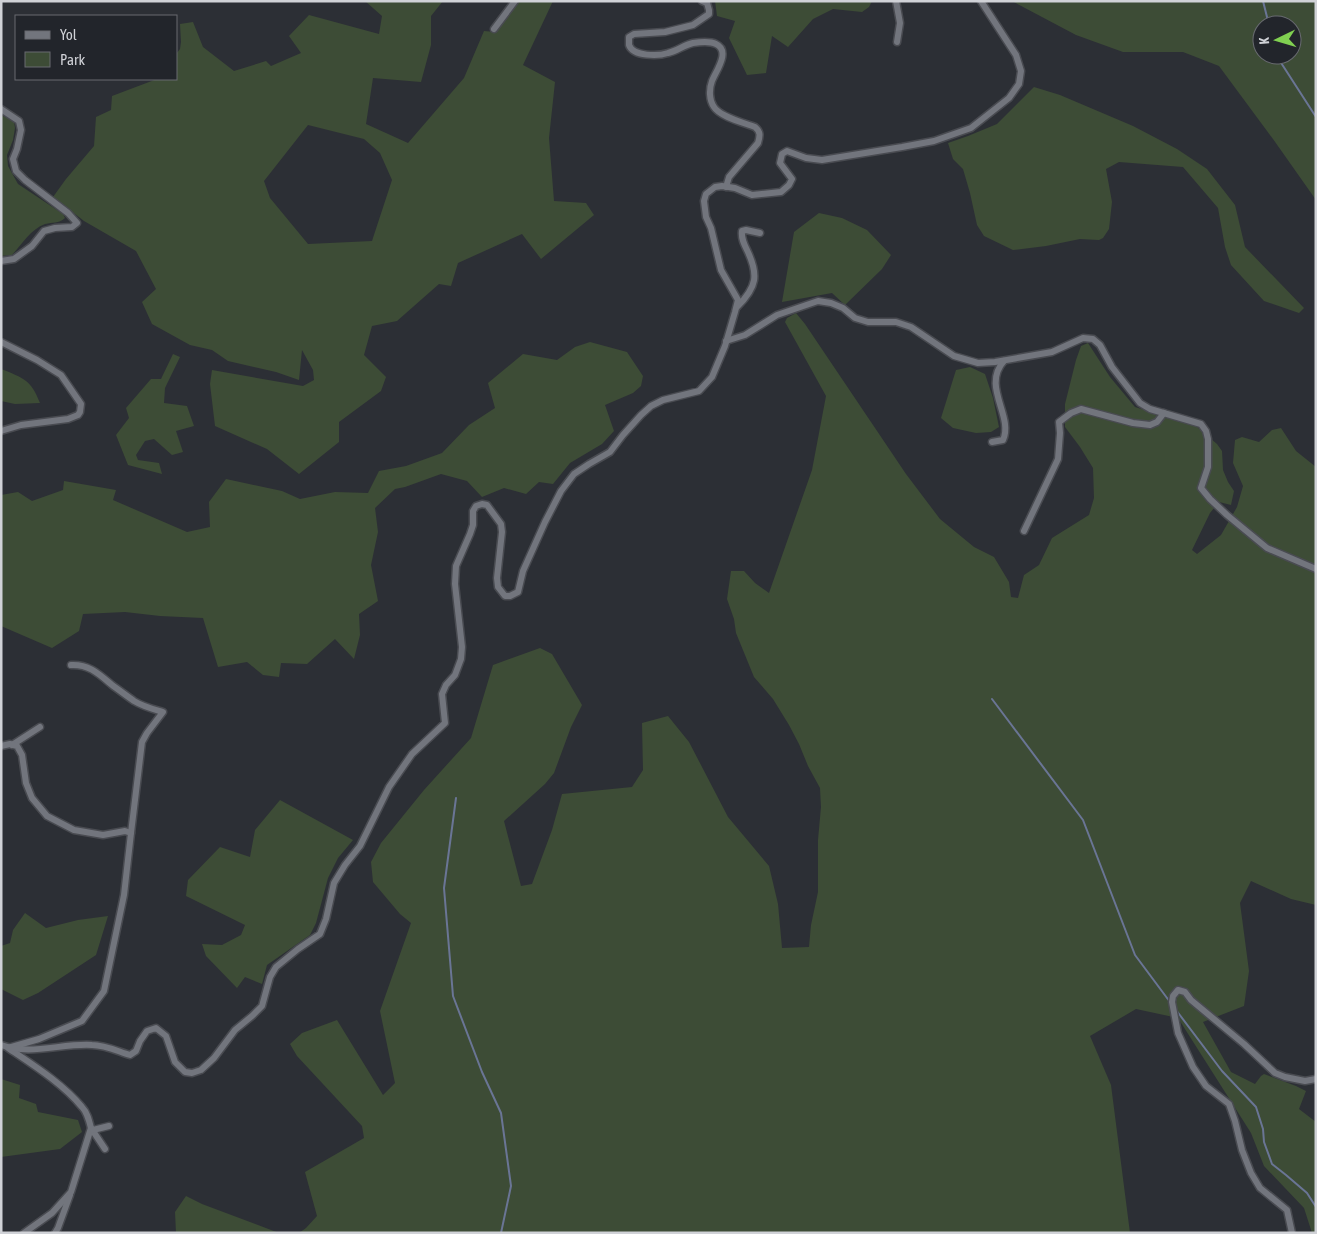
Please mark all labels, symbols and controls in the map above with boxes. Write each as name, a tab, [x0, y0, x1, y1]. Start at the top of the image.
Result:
legend	[15, 15, 178, 80]
north arrow	[1252, 15, 1302, 65]
text: Yol	[60, 26, 77, 43]
text: K	[1256, 37, 1272, 45]
text: Park	[60, 51, 85, 68]

